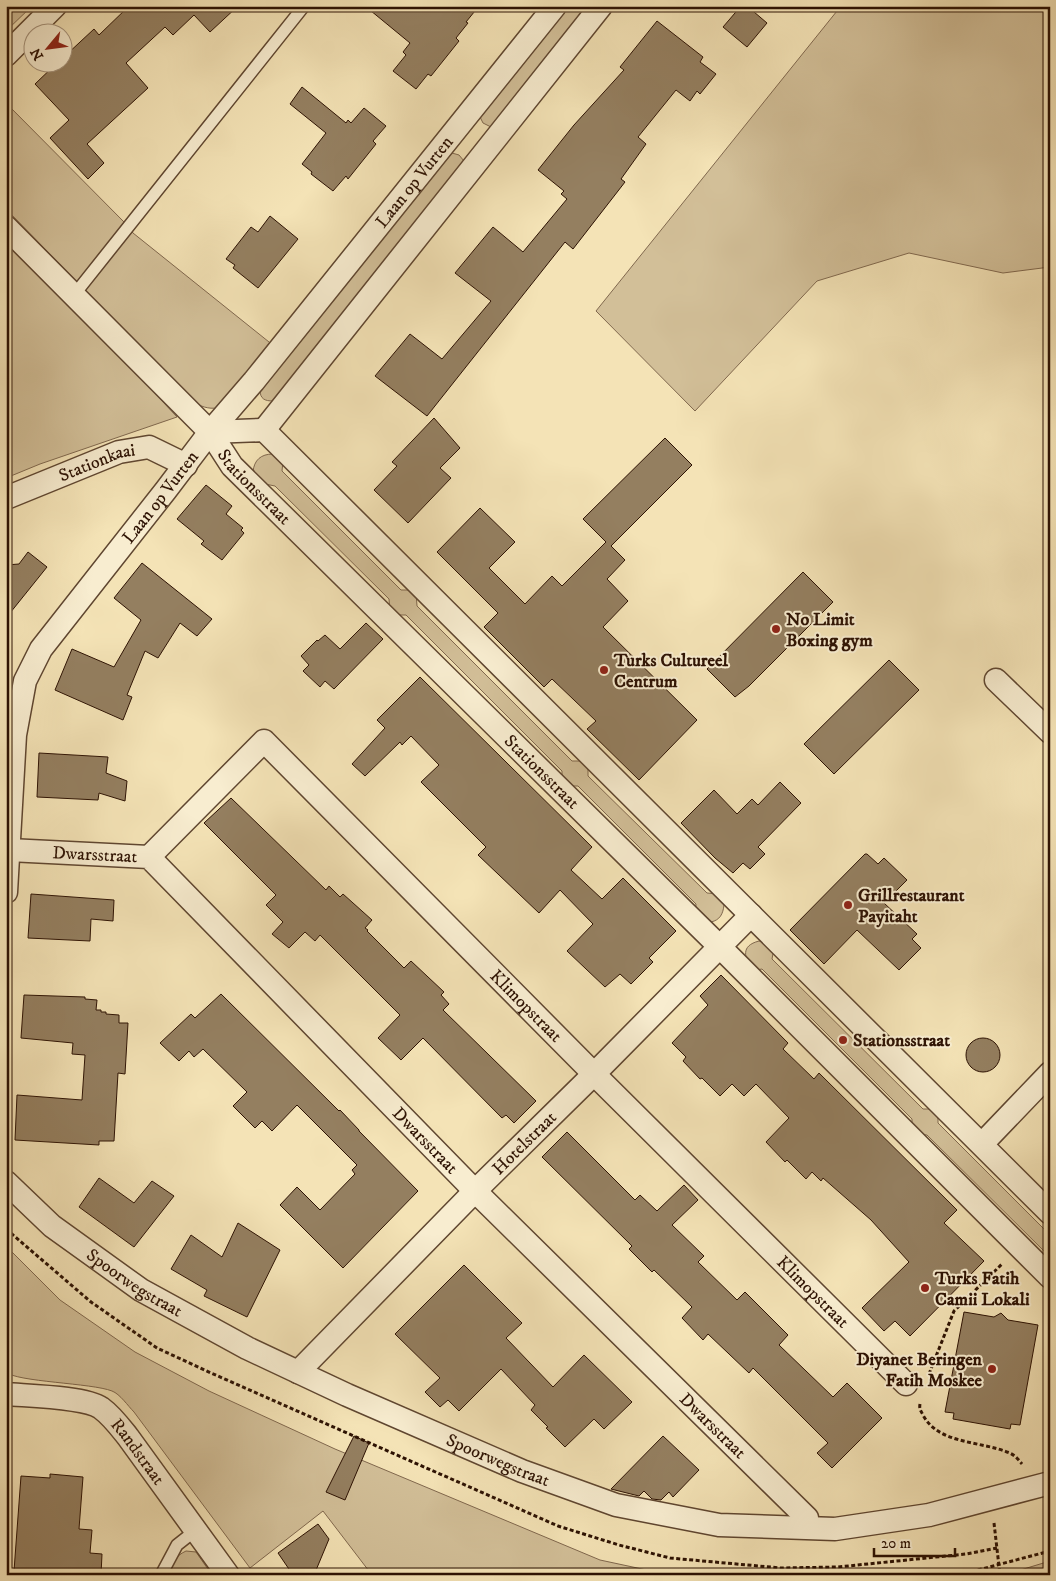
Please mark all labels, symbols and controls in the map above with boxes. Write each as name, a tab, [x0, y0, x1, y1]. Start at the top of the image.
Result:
north arrow	[22, 22, 72, 72]
text: N	[27, 44, 48, 63]
street label: Laan op Vurten	[371, 131, 459, 233]
street label: Stationkaai	[56, 439, 137, 487]
street label: Stationsstraat	[212, 445, 295, 530]
street label: Laan op Vurten	[118, 446, 204, 549]
place label: No Limit Boxing gym	[786, 609, 873, 652]
marker: No Limit Boxing gym	[770, 623, 782, 635]
place label: Turks Cultureel Centrum	[613, 650, 728, 693]
marker: Turks Cultureel Centrum	[598, 664, 610, 676]
street label: Stationsstraat	[499, 730, 584, 814]
street label: Dwarsstraat	[52, 842, 138, 868]
place label: Grillrestaurant Payitaht	[858, 885, 965, 928]
marker: Grillrestaurant Payitaht	[842, 899, 854, 911]
street label: Klimopstraat	[485, 965, 567, 1048]
place label: Stationsstraat	[853, 1030, 950, 1052]
marker: Stationsstraat	[837, 1034, 849, 1046]
street label: Dwarsstraat	[387, 1103, 462, 1179]
street label: Hotelstraat	[488, 1107, 562, 1180]
street label: Spoorwegstraat	[82, 1244, 186, 1323]
street label: Klimopstraat	[771, 1252, 853, 1333]
place label: Turks Fatih Camii Lokali	[934, 1268, 1030, 1311]
marker: Turks Fatih Camii Lokali	[919, 1282, 931, 1294]
place label: Diyanet Beringen Fatih Moskee	[856, 1349, 983, 1392]
marker: Diyanet Beringen Fatih Moskee	[986, 1363, 998, 1375]
street label: Dwarsstraat	[674, 1389, 750, 1464]
street label: Randstraat	[105, 1414, 169, 1490]
street label: Spoorwegstraat	[443, 1429, 553, 1492]
scale bar	[874, 1526, 955, 1558]
text: 20 m	[881, 1534, 911, 1553]

